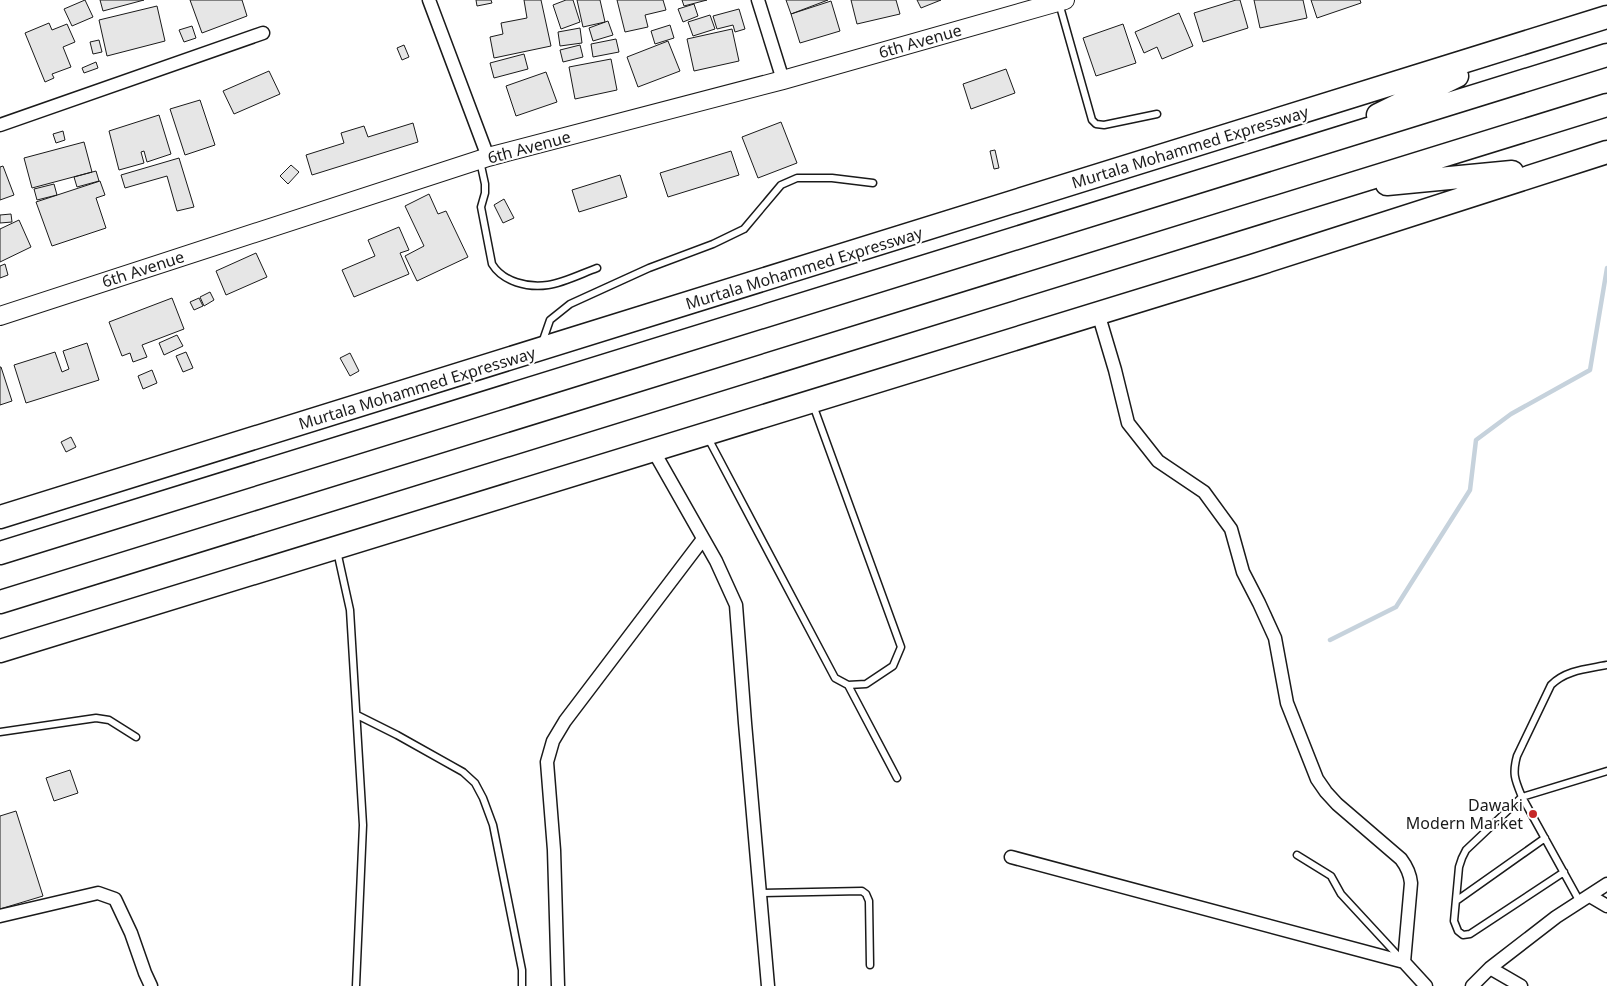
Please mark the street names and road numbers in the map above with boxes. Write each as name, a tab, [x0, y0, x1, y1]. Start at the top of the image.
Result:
street label: 6th Avenue	[876, 19, 964, 63]
street label: Murtala Mohammed Expressway	[1069, 100, 1312, 194]
street label: 6th Avenue	[485, 125, 573, 169]
street label: Murtala Mohammed Expressway	[683, 221, 926, 315]
street label: 6th Avenue	[99, 245, 187, 293]
street label: Murtala Mohammed Expressway	[296, 341, 539, 435]

